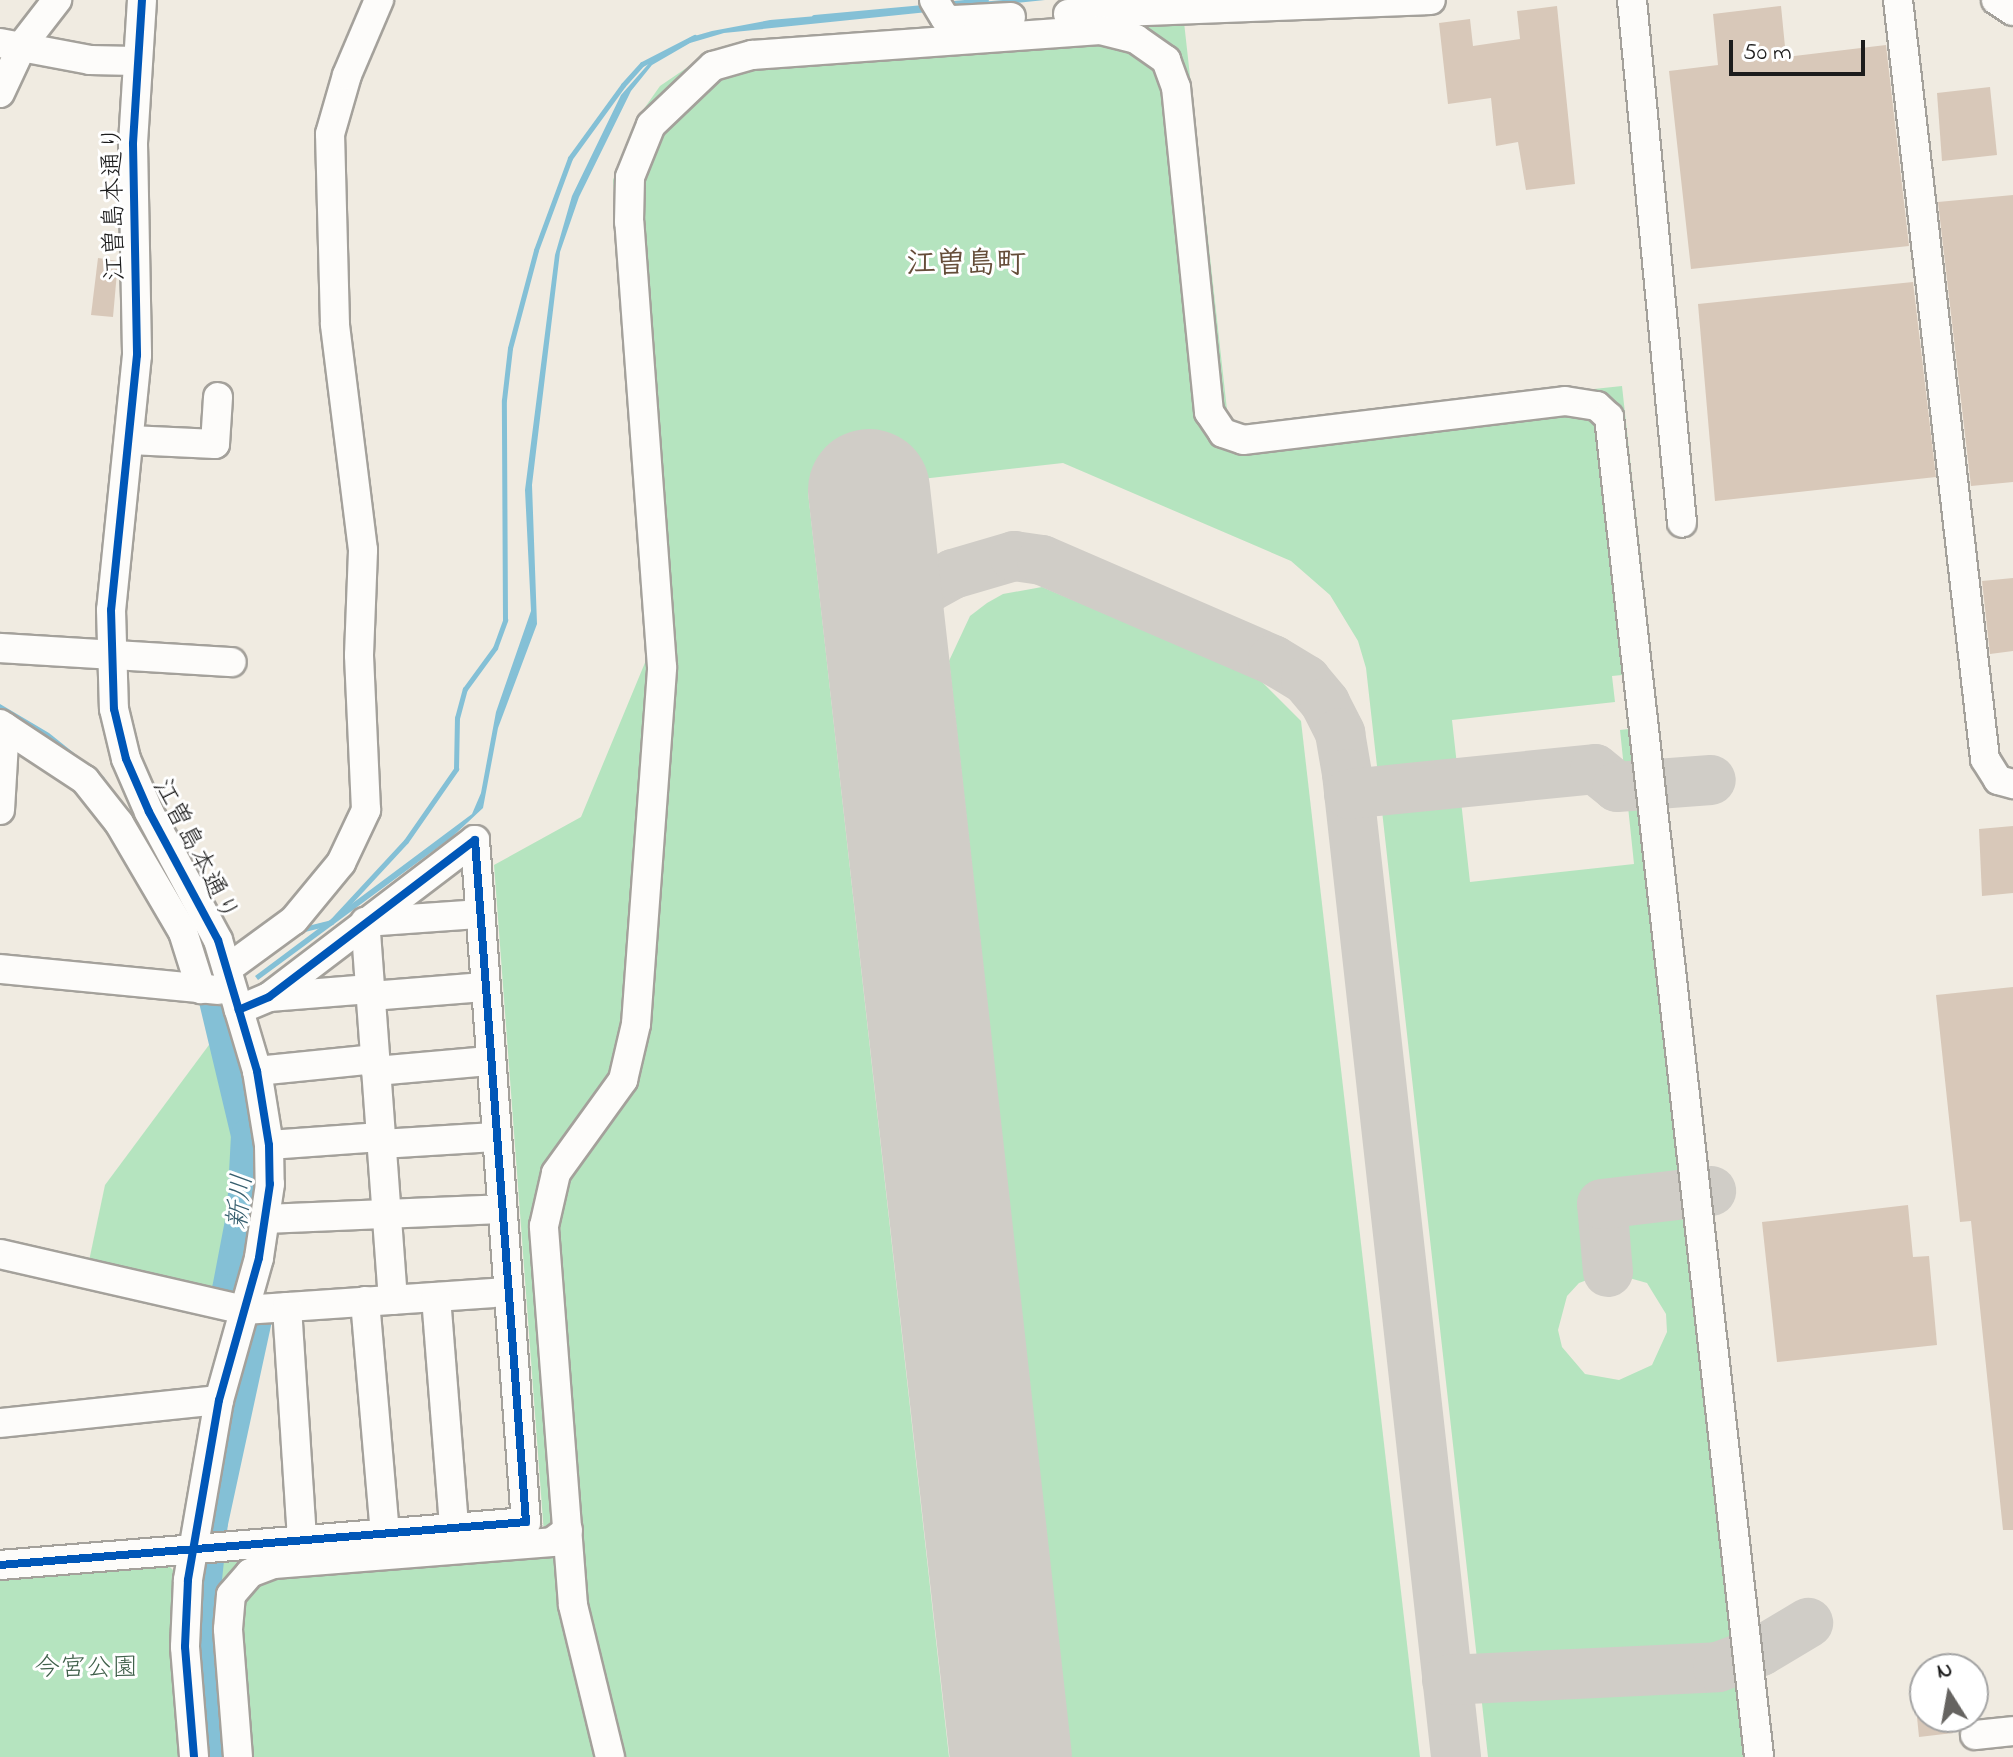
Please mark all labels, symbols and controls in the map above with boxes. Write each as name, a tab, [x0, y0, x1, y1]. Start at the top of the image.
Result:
scale bar	[1733, 24, 1869, 74]
text: 50 m	[1743, 36, 1792, 71]
street label: 江曽島本通り	[99, 125, 133, 281]
district label: 江曽島町	[906, 247, 1026, 283]
street label: 江曽島本通り	[145, 774, 243, 928]
water label: 新川	[222, 1172, 262, 1232]
north arrow	[1909, 1653, 1989, 1733]
park label: 今宮公園	[34, 1654, 138, 1686]
text: N	[1934, 1654, 1955, 1689]

